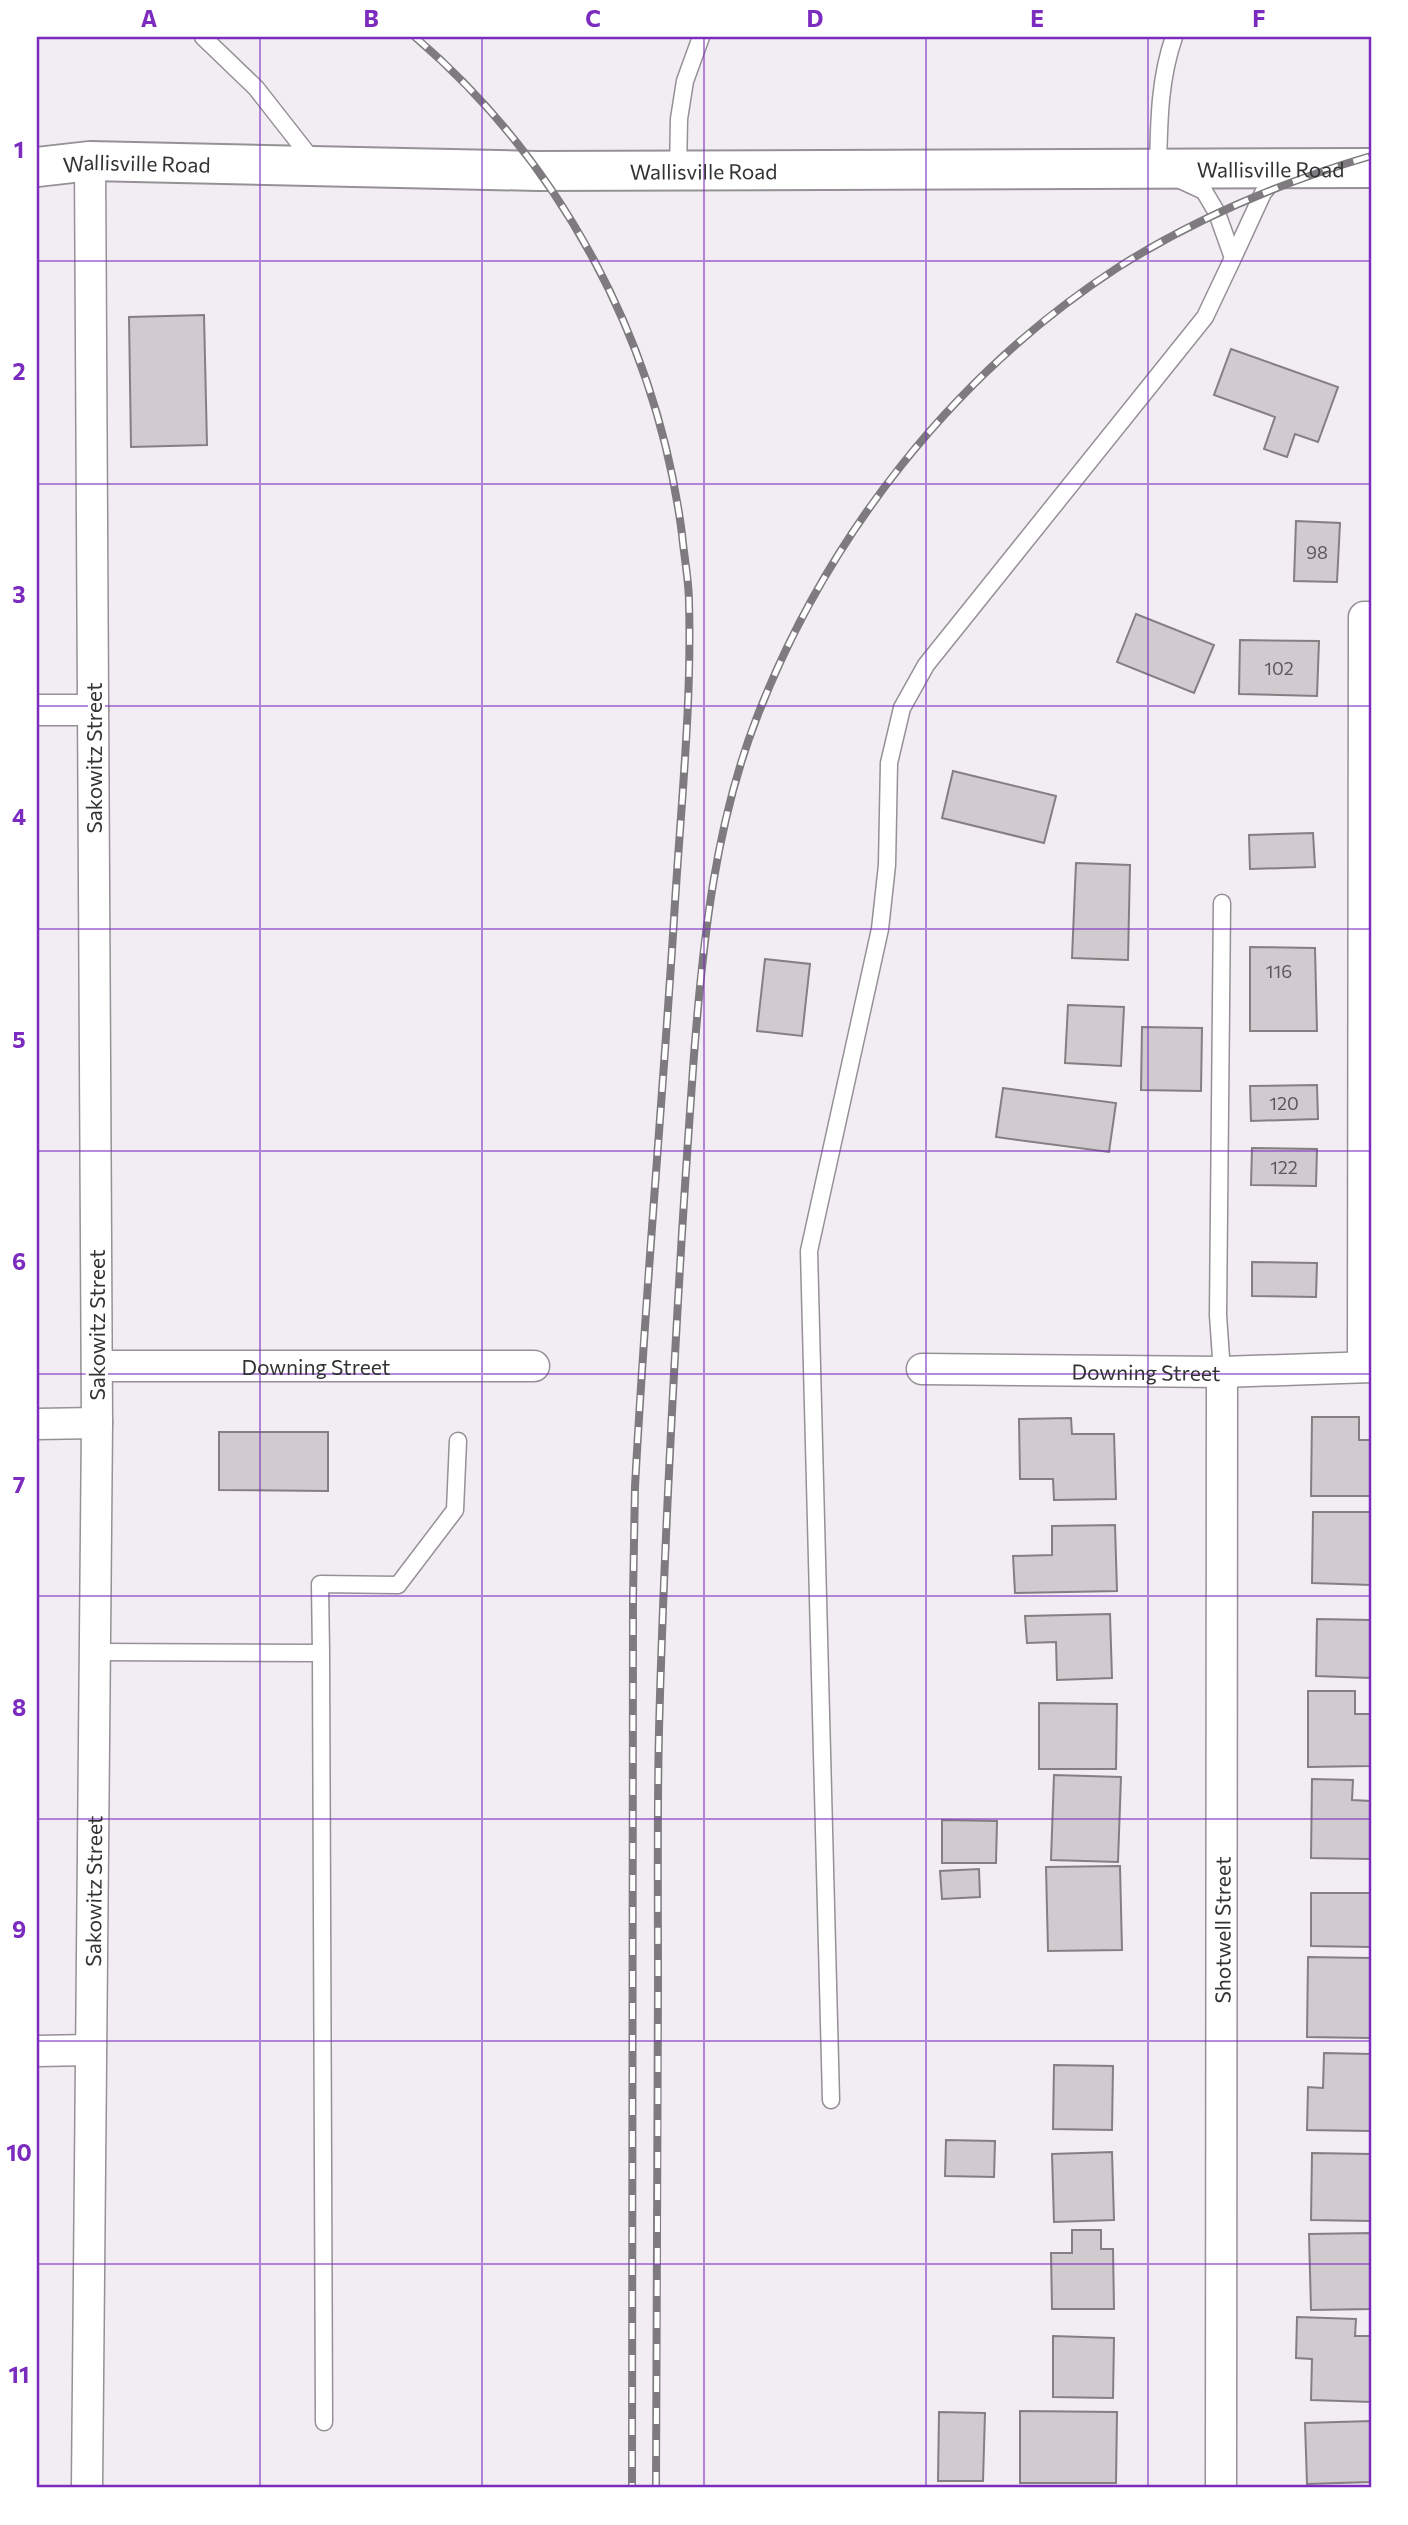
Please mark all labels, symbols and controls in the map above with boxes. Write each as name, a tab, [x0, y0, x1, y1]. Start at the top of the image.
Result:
text: A	[141, 4, 158, 32]
text: B	[363, 4, 379, 32]
text: C	[585, 4, 601, 32]
text: D	[807, 4, 824, 32]
text: E	[1030, 4, 1044, 32]
text: F	[1252, 4, 1266, 32]
text: 1	[14, 135, 24, 163]
street label: Wallisville Road	[62, 148, 211, 176]
street label: Wallisville Road	[1197, 156, 1344, 181]
street label: Wallisville Road	[630, 158, 777, 183]
text: 2	[12, 357, 26, 385]
house number: 98	[1306, 541, 1328, 563]
text: 3	[12, 580, 26, 608]
house number: 102	[1264, 657, 1294, 679]
street label: Sakowitz Street	[81, 682, 106, 834]
text: 4	[12, 802, 26, 830]
house number: 116	[1266, 960, 1292, 982]
text: 5	[12, 1025, 26, 1053]
house number: 120	[1269, 1092, 1299, 1114]
house number: 122	[1270, 1156, 1298, 1178]
text: 6	[12, 1247, 26, 1275]
street label: Sakowitz Street	[84, 1249, 109, 1401]
street label: Downing Street	[242, 1354, 390, 1379]
street label: Downing Street	[1071, 1358, 1221, 1384]
text: 7	[13, 1470, 25, 1498]
text: 8	[12, 1693, 26, 1721]
street label: Sakowitz Street	[79, 1815, 106, 1967]
street label: Shotwell Street	[1209, 1856, 1234, 2004]
text: 9	[12, 1915, 26, 1943]
text: 10	[6, 2138, 32, 2166]
text: 11	[9, 2360, 29, 2388]

